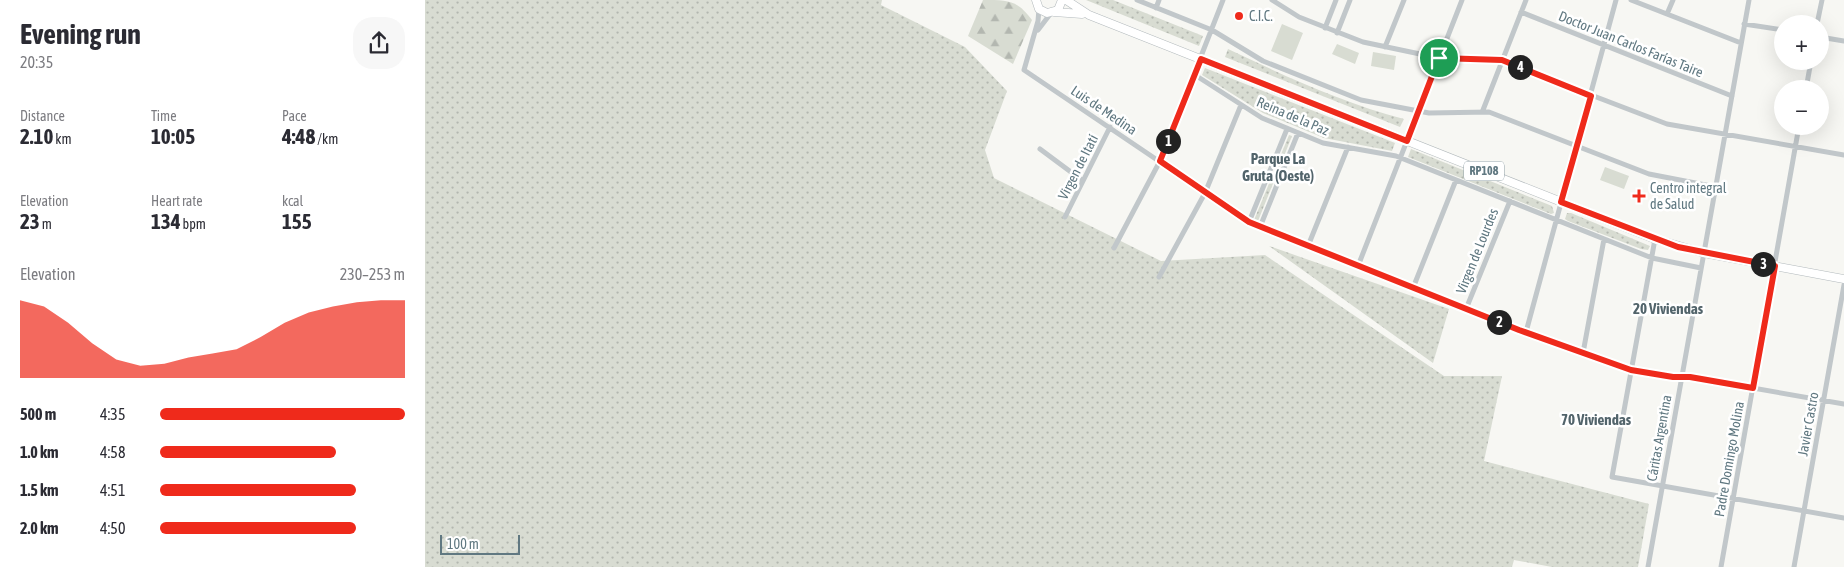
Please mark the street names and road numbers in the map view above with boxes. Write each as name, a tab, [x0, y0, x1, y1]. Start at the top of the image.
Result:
street label: Doctor Juan Carlos Farías Taire	[1556, 8, 1706, 80]
street label: Luis de Medina	[1068, 82, 1140, 138]
street label: Reina de la Paz	[1254, 94, 1332, 138]
street label: Virgen de Itatí	[1055, 132, 1101, 202]
road number: RP108	[1464, 162, 1504, 180]
street label: Virgen de Lourdes	[1453, 206, 1501, 296]
street label: Javier Castro	[1794, 391, 1822, 457]
street label: Cáritas Argentina	[1644, 393, 1674, 483]
street label: Padre Domingo Molina	[1711, 400, 1747, 518]

